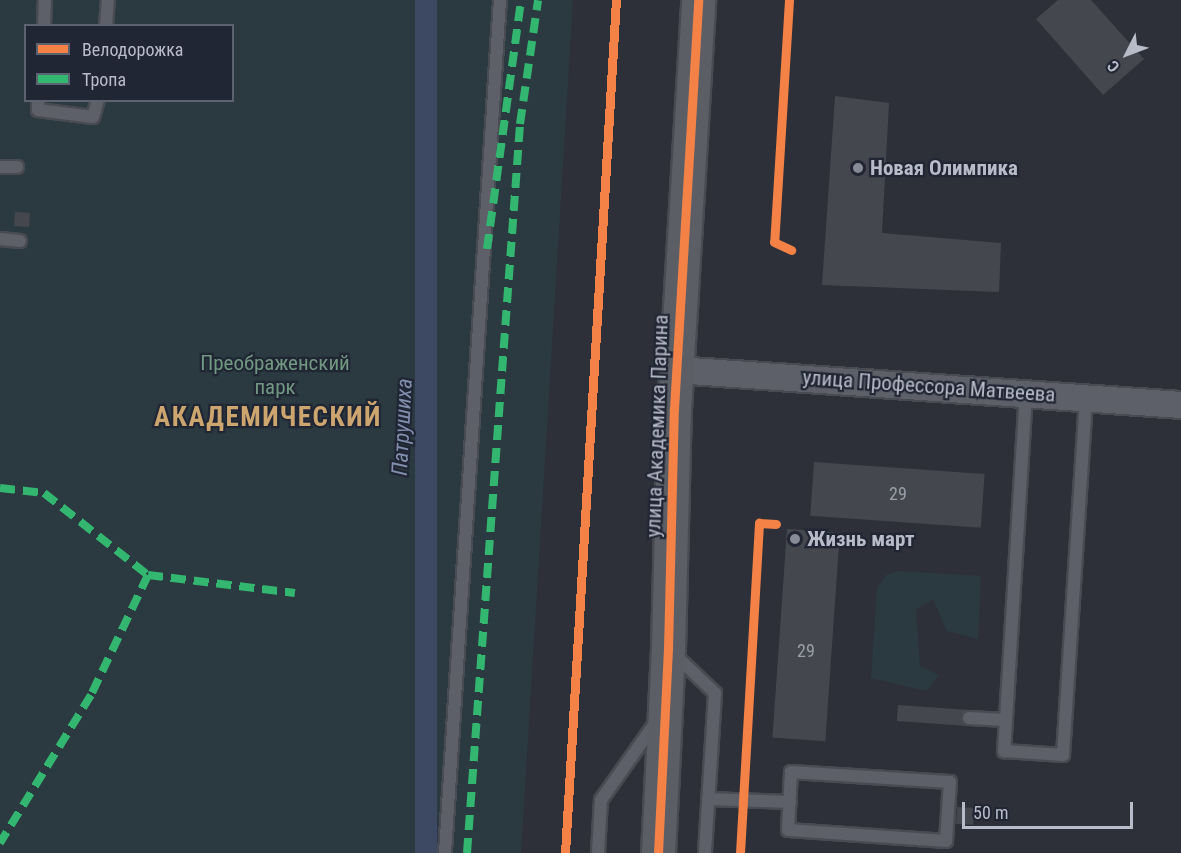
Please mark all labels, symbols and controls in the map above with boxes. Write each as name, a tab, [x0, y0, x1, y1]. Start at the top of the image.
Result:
legend	[24, 24, 234, 102]
north arrow	[1097, 24, 1157, 84]
text: Велодорожка	[82, 39, 183, 60]
text: С	[1103, 57, 1123, 76]
text: Тропа	[82, 69, 126, 90]
place label: Новая Олимпика	[870, 155, 1018, 181]
marker: Новая Олимпика	[851, 161, 865, 175]
street label: улица Академика Парина	[641, 314, 673, 538]
park label: Преображенский парк	[200, 350, 350, 400]
street label: улица Профессора Матвеева	[802, 365, 1056, 407]
water label: Патрушиха	[386, 378, 418, 476]
district label: АКАДЕМИЧЕСКИЙ	[154, 402, 382, 434]
house number: 29	[889, 483, 907, 505]
place label: Жизнь март	[807, 526, 915, 552]
marker: Жизнь март	[788, 532, 802, 546]
house number: 29	[797, 640, 815, 662]
scale bar	[965, 790, 1136, 828]
text: 50 m	[973, 802, 1008, 823]

